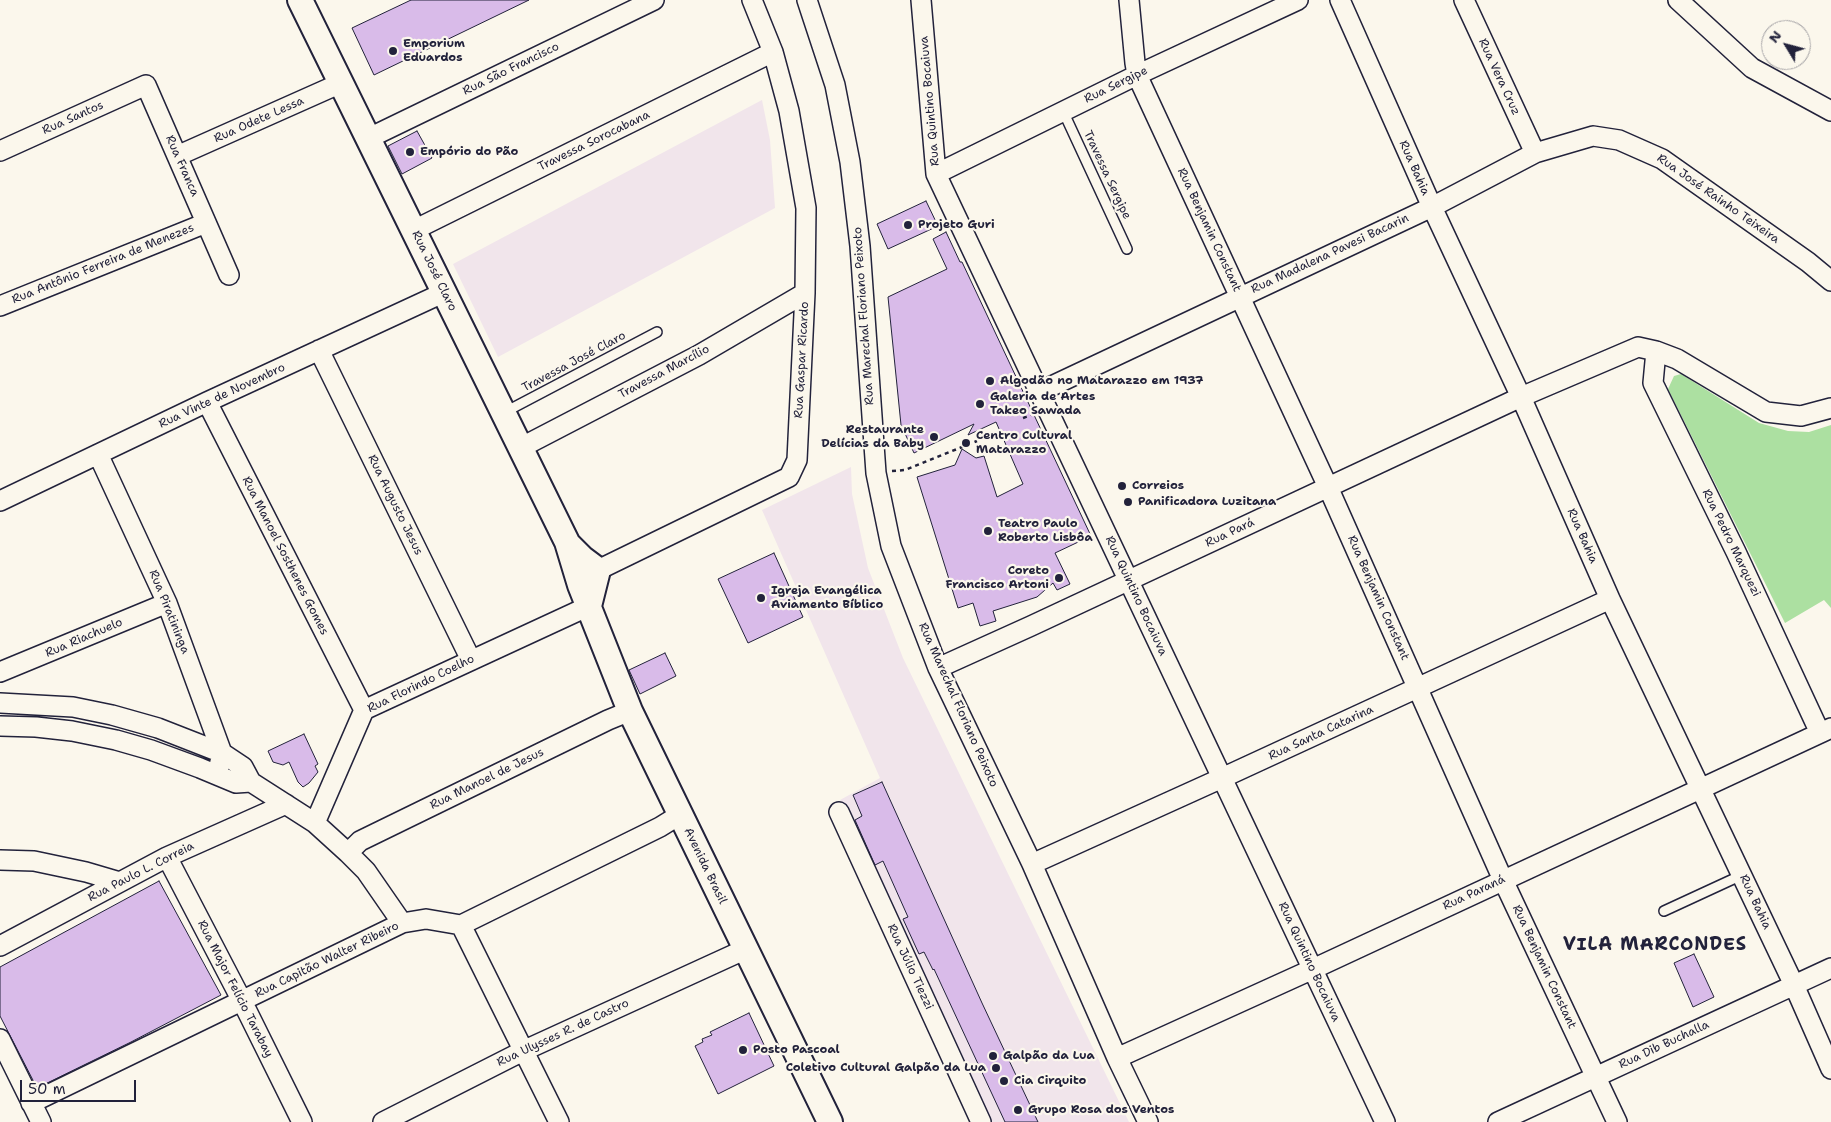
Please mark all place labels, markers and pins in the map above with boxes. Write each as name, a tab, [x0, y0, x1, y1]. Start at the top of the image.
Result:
place label: Emporium Eduardos	[403, 37, 465, 65]
marker: Emporium Eduardos	[387, 45, 399, 57]
place label: Empório do Pão	[420, 145, 518, 159]
marker: Empório do Pão	[404, 146, 416, 158]
place label: Projeto Guri	[918, 218, 995, 232]
marker: Projeto Guri	[902, 219, 914, 231]
place label: Algodão no Matarazzo em 1937	[1000, 374, 1204, 388]
marker: Algodão no Matarazzo em 1937	[984, 375, 996, 387]
place label: Galeria de Artes Takeo Sawada	[990, 390, 1095, 418]
marker: Galeria de Artes Takeo Sawada	[974, 398, 986, 410]
place label: Restaurante Delícias da Baby	[821, 423, 924, 451]
place label: Centro Cultural Matarazzo	[976, 429, 1072, 457]
marker: Restaurante Delícias da Baby	[928, 431, 940, 443]
marker: Centro Cultural Matarazzo	[960, 437, 972, 449]
place label: Correios	[1132, 479, 1184, 493]
marker: Correios	[1116, 480, 1128, 492]
place label: Panificadora Luzitana	[1138, 495, 1276, 509]
marker: Panificadora Luzitana	[1122, 496, 1134, 508]
place label: Teatro Paulo Roberto Lisbôa	[998, 517, 1093, 545]
marker: Teatro Paulo Roberto Lisbôa	[982, 525, 994, 537]
place label: Coreto Francisco Artoni	[945, 564, 1049, 592]
marker: Coreto Francisco Artoni	[1053, 572, 1065, 584]
place label: Igreja Evangélica Aviamento Bíblico	[771, 584, 883, 612]
marker: Igreja Evangélica Aviamento Bíblico	[755, 592, 767, 604]
place label: Posto Pascoal	[753, 1043, 840, 1057]
marker: Posto Pascoal	[737, 1044, 749, 1056]
place label: Galpão da Lua	[1003, 1049, 1095, 1063]
marker: Galpão da Lua	[987, 1050, 999, 1062]
place label: Coletivo Cultural Galpão da Lua	[786, 1061, 986, 1075]
marker: Coletivo Cultural Galpão da Lua	[990, 1062, 1002, 1074]
place label: Cia Cirquito	[1014, 1074, 1086, 1088]
marker: Cia Cirquito	[998, 1075, 1010, 1087]
place label: Grupo Rosa dos Ventos	[1028, 1103, 1174, 1117]
marker: Grupo Rosa dos Ventos	[1012, 1104, 1024, 1116]

